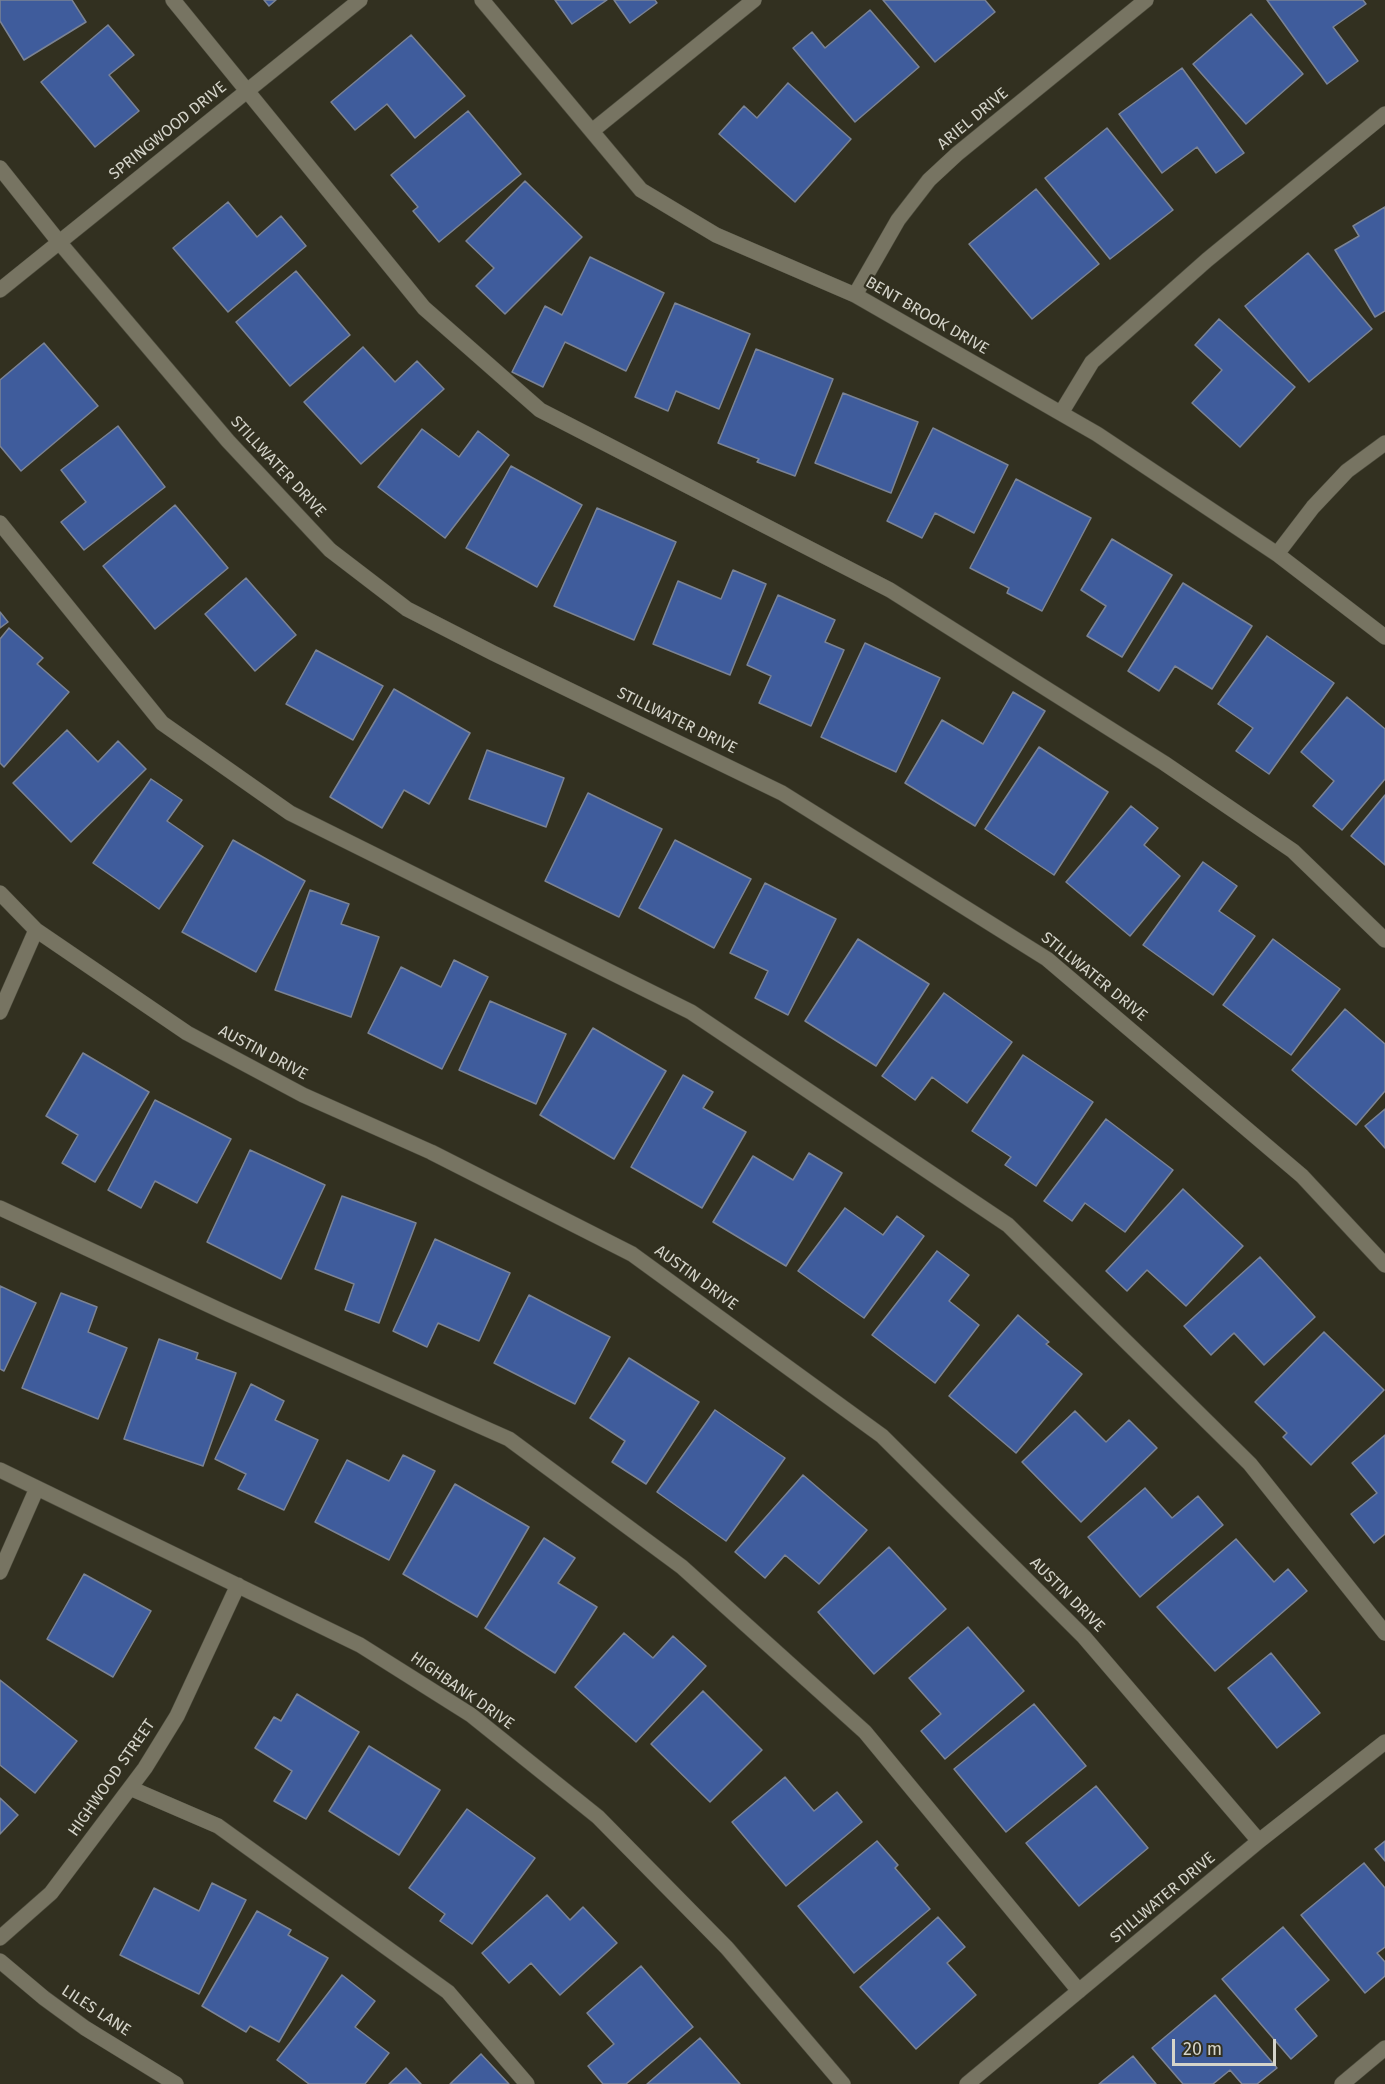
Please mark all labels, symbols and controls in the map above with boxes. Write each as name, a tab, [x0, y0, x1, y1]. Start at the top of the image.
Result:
street label: SPRINGWOOD DRIVE	[105, 78, 231, 184]
street label: ARIEL DRIVE	[934, 84, 1012, 154]
street label: BENT BROOK DRIVE	[862, 273, 992, 359]
street label: STILLWATER DRIVE	[226, 412, 330, 522]
street label: STILLWATER DRIVE	[614, 684, 740, 758]
street label: STILLWATER DRIVE	[1037, 928, 1151, 1026]
street label: AUSTIN DRIVE	[215, 1021, 311, 1085]
street label: AUSTIN DRIVE	[651, 1241, 741, 1315]
street label: AUSTIN DRIVE	[1026, 1554, 1108, 1636]
street label: HIGHBANK DRIVE	[406, 1648, 518, 1734]
street label: HIGHWOOD STREET	[65, 1716, 159, 1840]
street label: STILLWATER DRIVE	[1107, 1848, 1219, 1948]
street label: LILES LANE	[58, 1982, 134, 2040]
scale bar	[1175, 2027, 1278, 2065]
text: 20 m	[1183, 2038, 1222, 2060]

